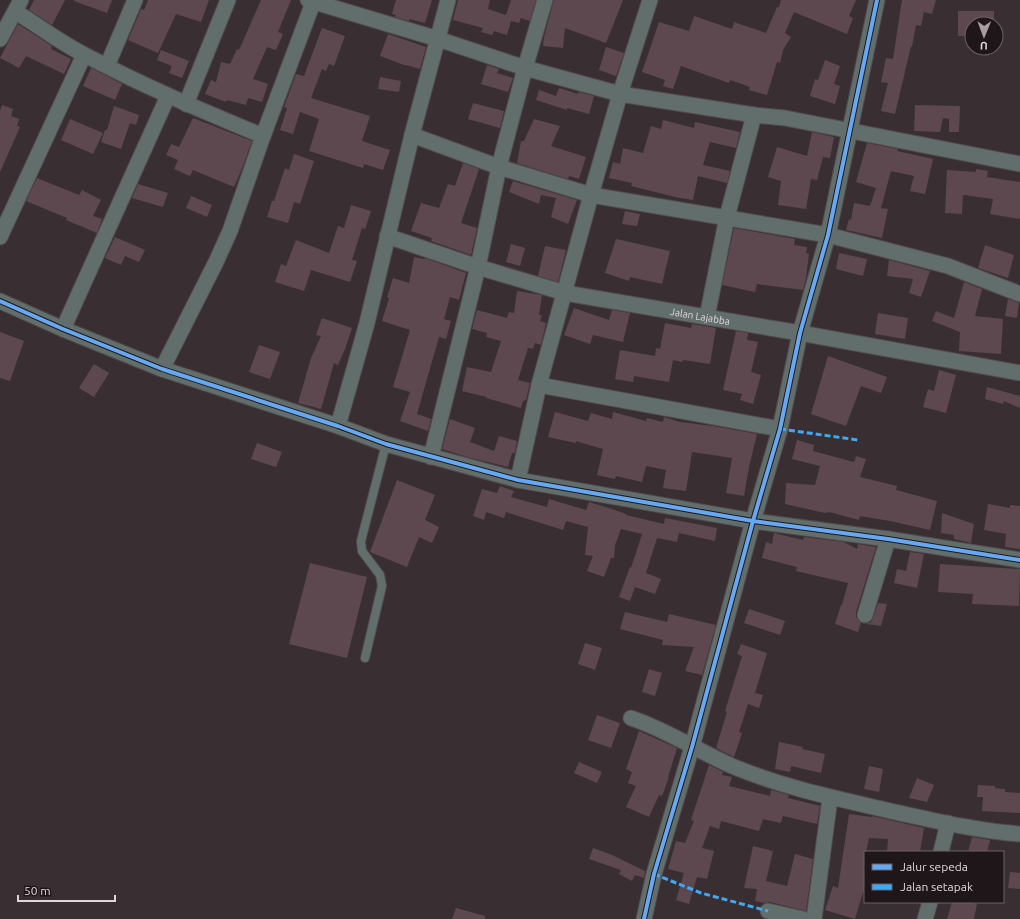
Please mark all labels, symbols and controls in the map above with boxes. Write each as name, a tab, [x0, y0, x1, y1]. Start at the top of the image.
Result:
north arrow	[964, 16, 1004, 56]
text: U	[980, 40, 988, 52]
street label: Jalan Lajabba	[669, 305, 731, 327]
legend	[864, 851, 1004, 903]
text: Jalur sepeda	[900, 860, 968, 873]
scale bar	[18, 877, 115, 903]
text: Jalan setapak	[900, 880, 973, 893]
text: 50 m	[24, 884, 51, 897]

